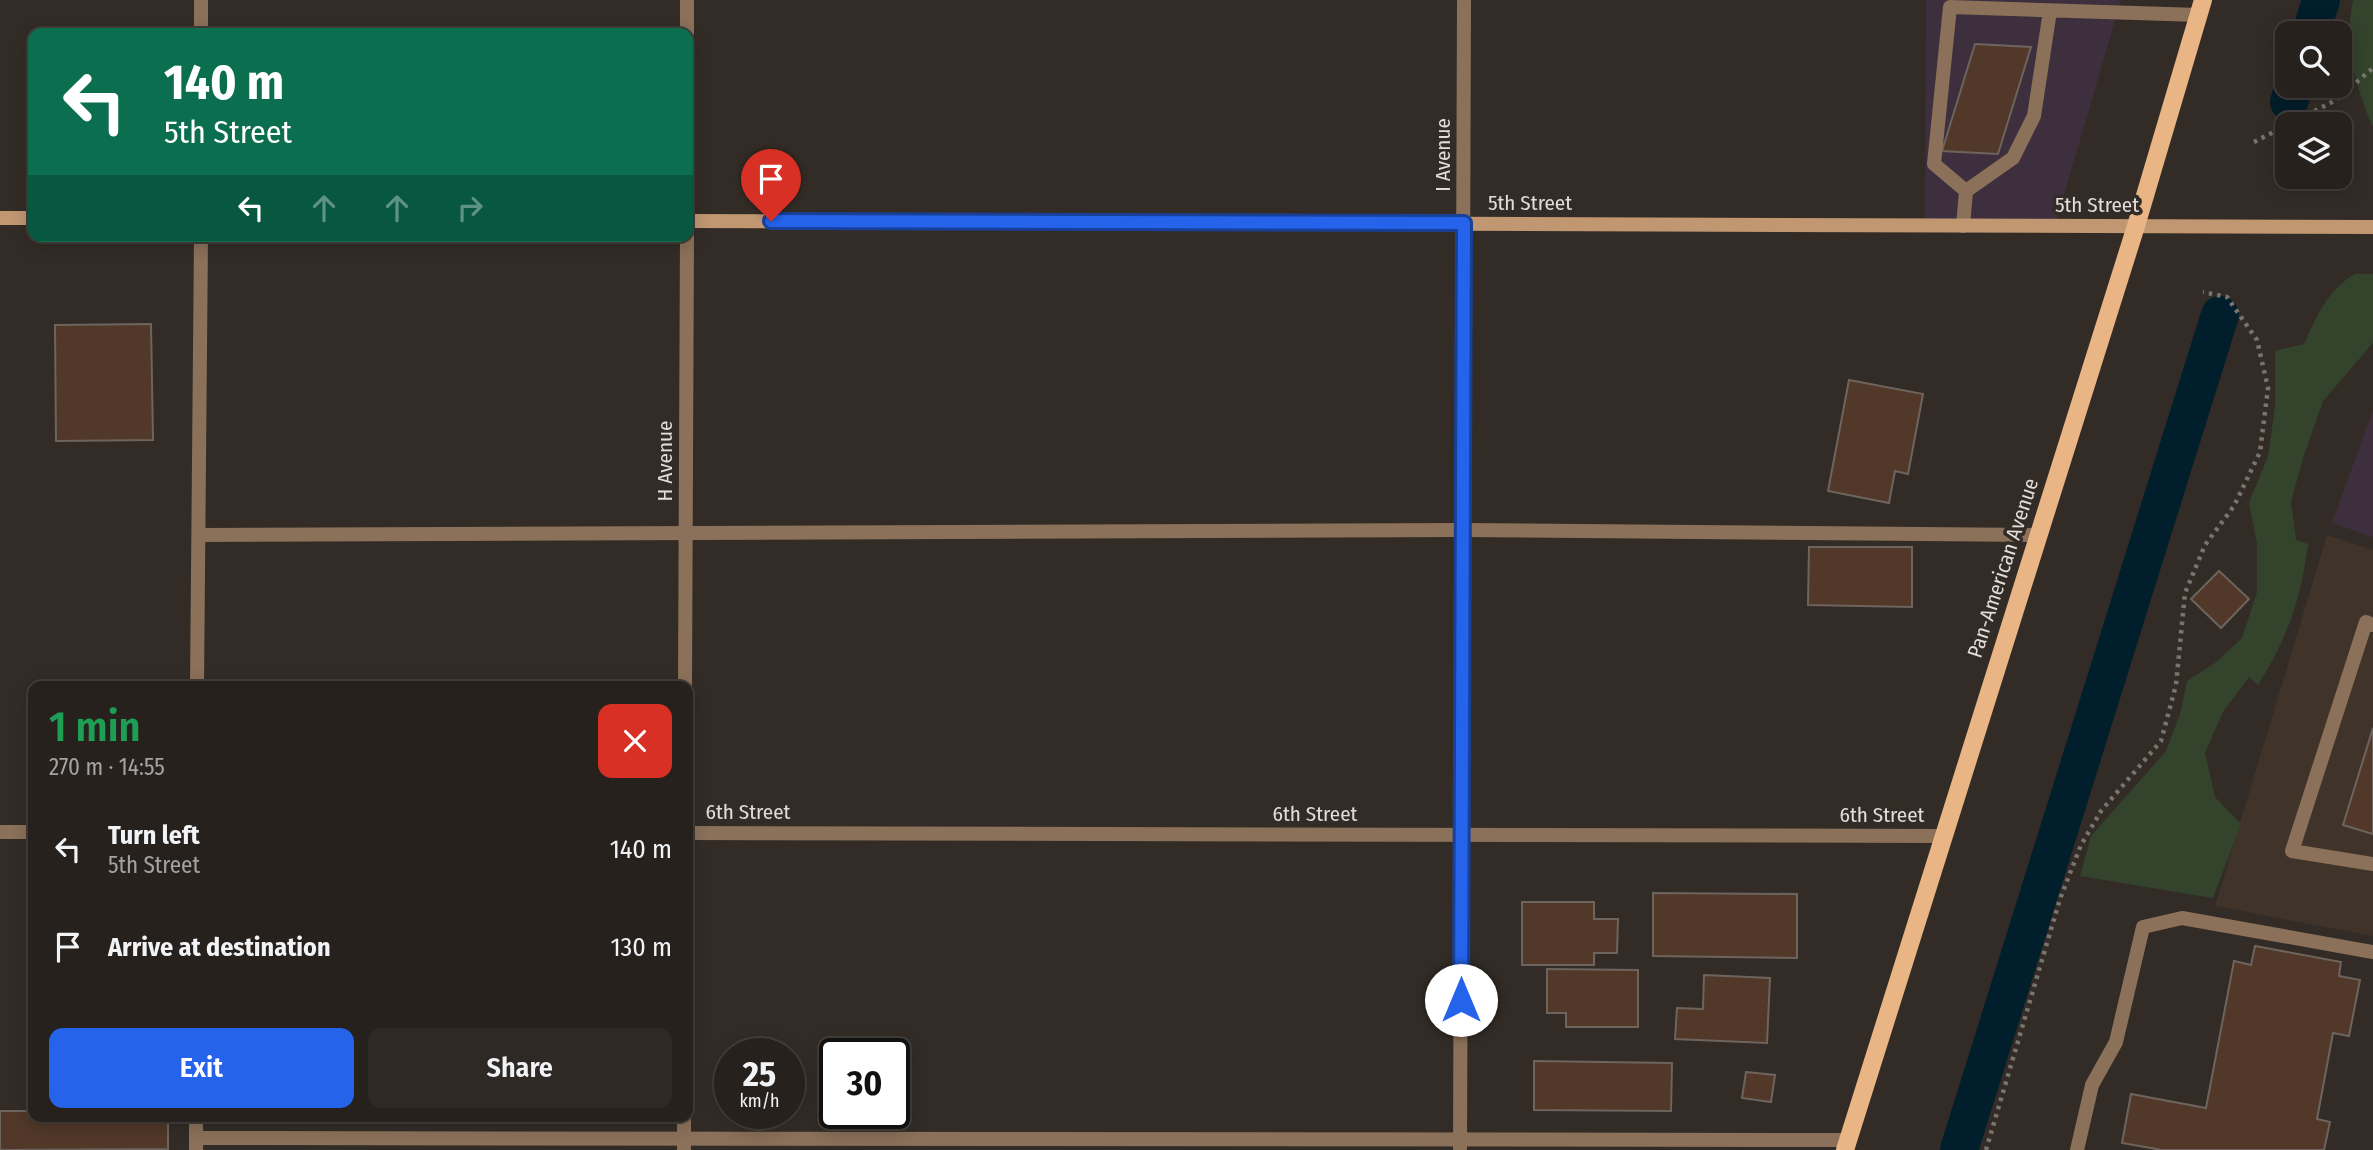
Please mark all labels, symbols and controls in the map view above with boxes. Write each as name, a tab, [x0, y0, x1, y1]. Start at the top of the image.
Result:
map controls	[2275, 21, 2352, 189]
button: search	[2275, 21, 2352, 98]
text: 140 m	[164, 53, 284, 112]
icon: left	[49, 56, 140, 147]
button: layers	[2275, 112, 2352, 189]
text: 5th Street	[164, 113, 292, 151]
street label: I Avenue	[1430, 118, 1456, 192]
pin	[741, 149, 801, 221]
icon: arrive	[752, 160, 790, 198]
icon: left	[232, 189, 270, 227]
icon: ahead	[305, 189, 343, 227]
icon: ahead	[378, 189, 416, 227]
icon: right	[451, 189, 489, 227]
street label: 5th Street	[1488, 190, 1572, 216]
street label: 5th Street	[2055, 192, 2139, 218]
street label: H Avenue	[652, 421, 678, 501]
street label: Pan-American Avenue	[1962, 475, 2044, 661]
text: 1 min	[49, 702, 140, 752]
button: close	[598, 704, 672, 778]
text: 270 m · 14:55	[49, 753, 165, 781]
street label: 6th Street	[706, 799, 791, 825]
street label: 6th Street	[1273, 801, 1358, 827]
street label: 6th Street	[1840, 802, 1925, 828]
text: Turn left	[108, 820, 200, 851]
icon: left	[49, 830, 87, 868]
text: 140 m	[610, 834, 672, 865]
text: 5th Street	[108, 851, 200, 879]
icon: arrive	[49, 928, 87, 966]
text: Arrive at destination	[108, 932, 331, 963]
text: 130 m	[610, 932, 672, 963]
position arrow	[1424, 963, 1498, 1037]
button: Exit	[49, 1028, 354, 1108]
button: Share	[368, 1028, 672, 1108]
speed limit sign: 30	[819, 1038, 910, 1129]
text: 25	[743, 1053, 776, 1095]
text: km/h	[739, 1090, 780, 1112]

